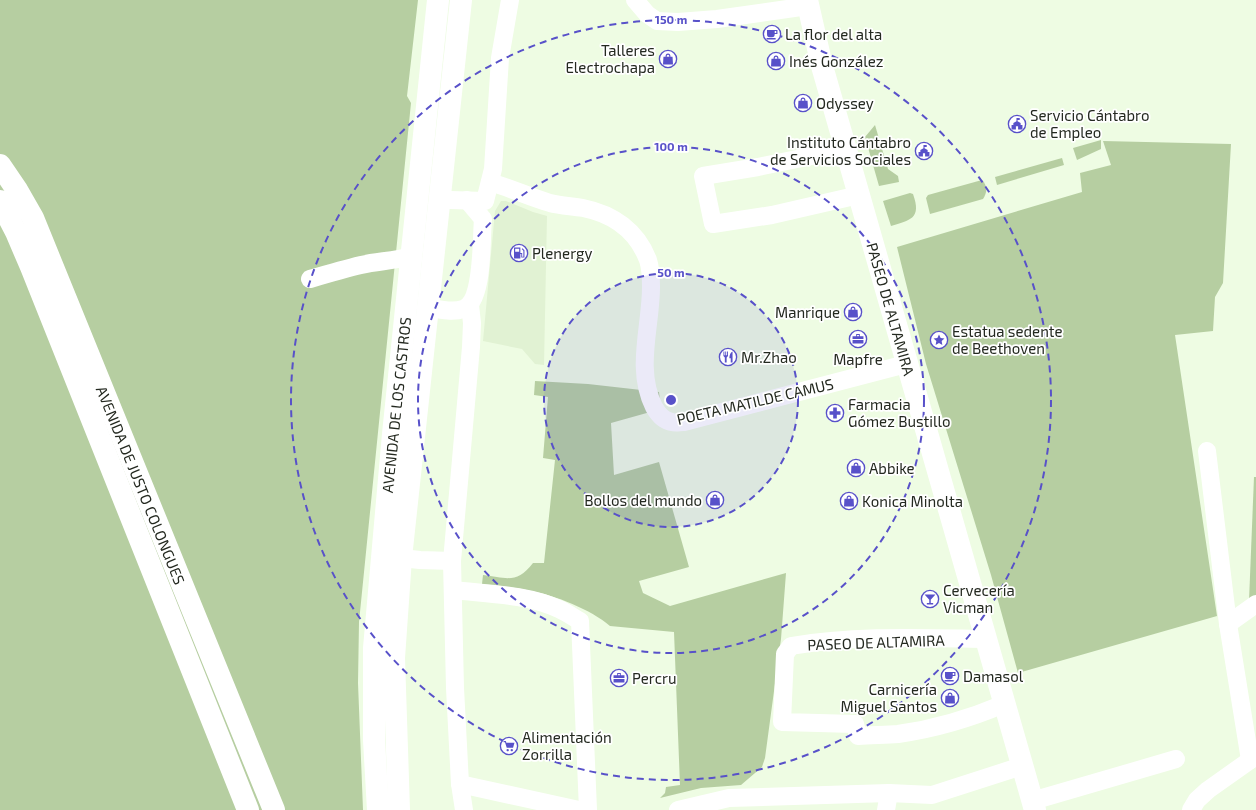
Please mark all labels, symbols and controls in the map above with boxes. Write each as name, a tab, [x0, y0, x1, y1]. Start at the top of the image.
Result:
text: 150 m	[655, 12, 687, 26]
cafe icon: La flor del alta	[762, 24, 782, 44]
place label: La flor del alta	[785, 25, 882, 43]
place label: Talleres Electrochapa	[565, 41, 655, 76]
shop icon: Talleres Electrochapa	[658, 49, 678, 69]
shop icon: Inés González	[766, 51, 786, 71]
place label: Inés González	[789, 52, 883, 70]
shop icon: Odyssey	[793, 93, 813, 113]
place label: Odyssey	[816, 94, 874, 112]
place label: Servicio Cántabro de Empleo	[1030, 106, 1149, 141]
public building icon: Servicio Cántabro de Empleo	[1007, 114, 1027, 134]
place label: Instituto Cántabro de Servicios Sociales	[770, 133, 911, 168]
text: 100 m	[654, 139, 688, 153]
public building icon: Instituto Cántabro de Servicios Sociales	[914, 141, 934, 161]
street label: PASEO DE ALTAMIRA	[863, 240, 919, 378]
fuel station icon: Plenergy	[509, 243, 529, 263]
place label: Plenergy	[532, 244, 592, 262]
text: 50 m	[657, 265, 685, 279]
shop icon: Manrique	[843, 302, 863, 322]
place label: Manrique	[775, 303, 840, 321]
street label: AVENIDA DE LOS CASTROS	[378, 316, 414, 494]
place label: Estatua sedente de Beethoven	[952, 322, 1063, 357]
office icon: Mapfre	[848, 329, 868, 349]
place icon: Estatua sedente de Beethoven	[929, 330, 949, 350]
restaurant icon: Mr.Zhao	[718, 347, 738, 367]
place label: Mr.Zhao	[741, 348, 797, 366]
place label: Mapfre	[833, 350, 883, 368]
street label: POETA MATILDE CAMUS	[675, 374, 835, 428]
street label: AVENIDA DE JUSTO COLONGUES	[93, 383, 189, 587]
centre of rings	[664, 393, 678, 407]
place label: Farmacia Gómez Bustillo	[848, 395, 950, 430]
pharmacy icon: Farmacia Gómez Bustillo	[825, 403, 845, 423]
shop icon: Abbike	[846, 458, 866, 478]
place label: Abbike	[869, 459, 915, 477]
shop icon: Bollos del mundo	[705, 490, 725, 510]
place label: Bollos del mundo	[584, 491, 702, 509]
shop icon: Konica Minolta	[839, 491, 859, 511]
place label: Konica Minolta	[862, 492, 963, 510]
place label: Cervecería Vicman	[943, 581, 1015, 616]
bar icon: Cervecería Vicman	[920, 589, 940, 609]
street label: PASEO DE ALTAMIRA	[807, 631, 946, 653]
cafe icon: Damasol	[940, 666, 960, 686]
place label: Damasol	[963, 667, 1024, 685]
office icon: Percru	[609, 668, 629, 688]
place label: Percru	[632, 669, 677, 687]
place label: Carnicería Miguel Santos	[841, 680, 937, 715]
shop icon: Carnicería Miguel Santos	[940, 688, 960, 708]
place label: Alimentación Zorrilla	[522, 728, 612, 763]
supermarket icon: Alimentación Zorrilla	[499, 736, 519, 756]

